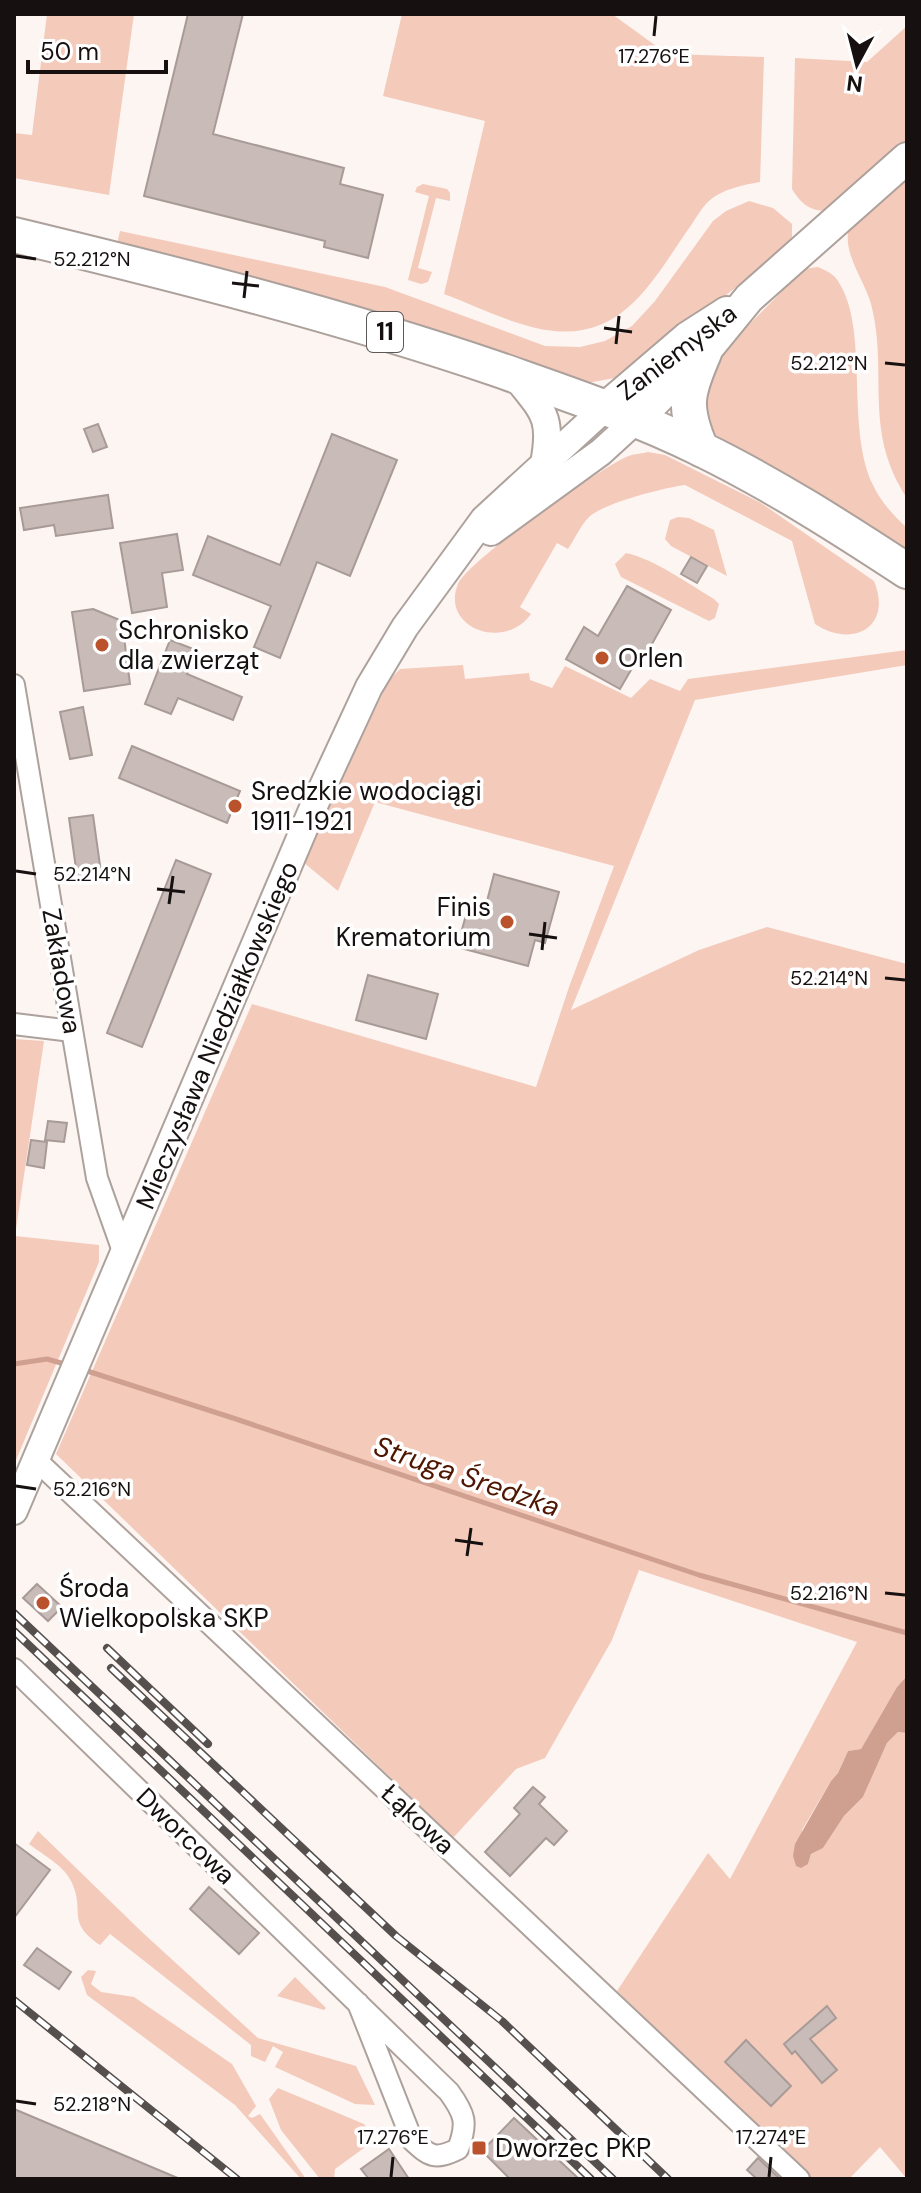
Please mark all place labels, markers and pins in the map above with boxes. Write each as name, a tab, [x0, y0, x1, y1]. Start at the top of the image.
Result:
place label: Schronisko dla zwierząt	[118, 613, 259, 677]
marker: Schronisko dla zwierząt	[93, 636, 111, 654]
place label: Orlen	[618, 641, 683, 675]
marker: Orlen	[593, 649, 611, 667]
place label: Sredzkie wodociągi 1911-1921	[251, 774, 482, 838]
marker: Sredzkie wodociągi 1911-1921	[226, 797, 244, 815]
place label: Finis Krematorium	[336, 890, 491, 954]
marker: Finis Krematorium	[498, 913, 516, 931]
place label: Środa Wielkopolska SKP	[59, 1571, 269, 1635]
marker: Środa Wielkopolska SKP	[34, 1594, 52, 1612]
place label: Dworzec PKP	[495, 2131, 651, 2165]
marker: Dworzec PKP	[470, 2139, 488, 2157]

